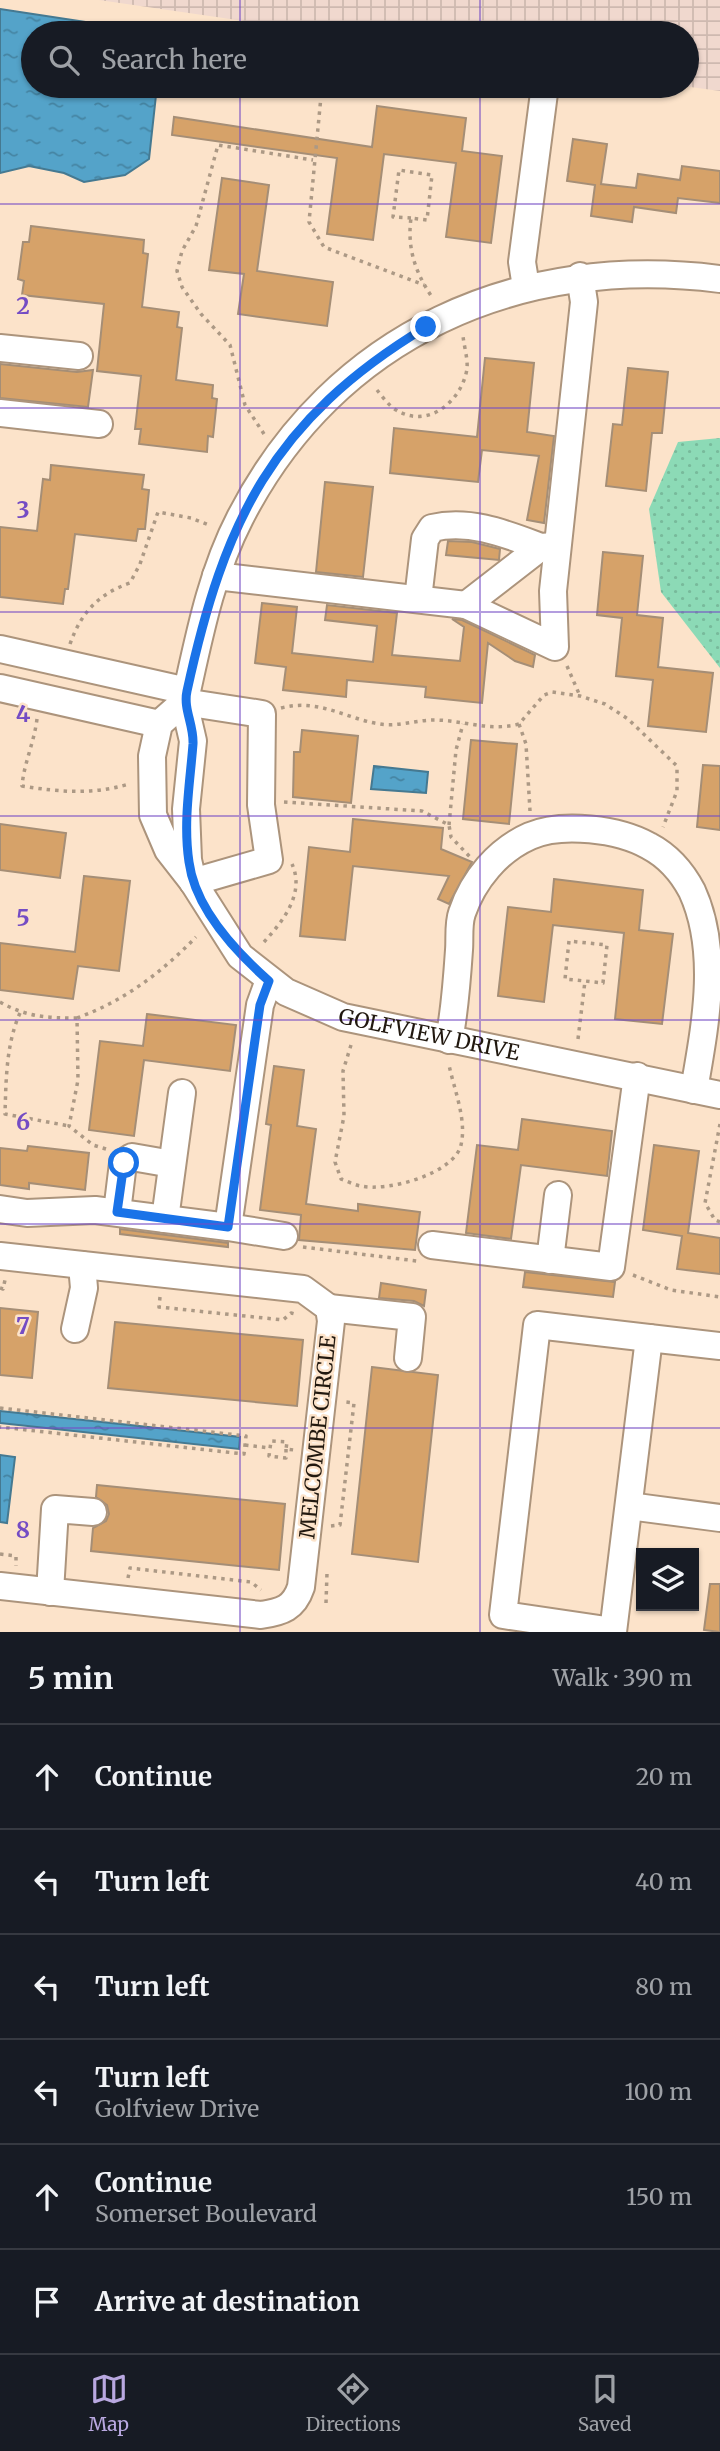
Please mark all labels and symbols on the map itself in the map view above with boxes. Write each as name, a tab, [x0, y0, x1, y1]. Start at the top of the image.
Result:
text: 2	[16, 291, 30, 320]
route end	[410, 311, 441, 342]
text: 3	[16, 495, 30, 524]
text: 4	[16, 699, 31, 728]
text: 5	[16, 903, 30, 932]
street label: GOLFVIEW DRIVE	[336, 1002, 523, 1066]
text: 6	[16, 1107, 30, 1136]
route start	[108, 1147, 139, 1178]
text: 7	[16, 1311, 30, 1340]
street label: MELCOMBE CIRCLE	[293, 1333, 342, 1540]
text: 8	[16, 1515, 30, 1544]

